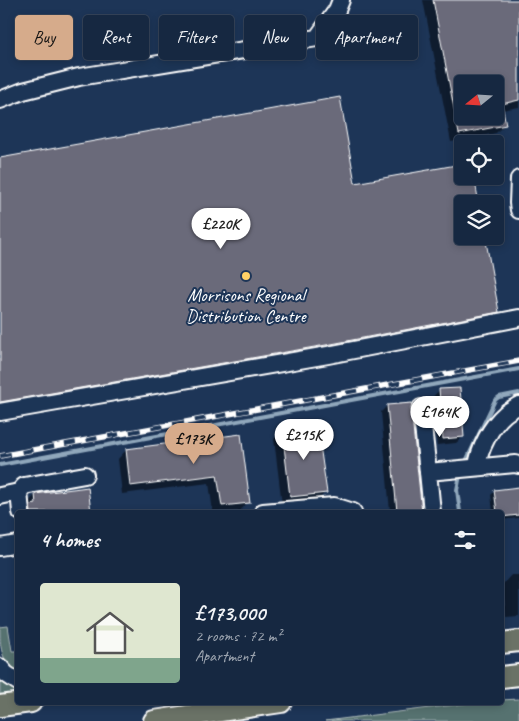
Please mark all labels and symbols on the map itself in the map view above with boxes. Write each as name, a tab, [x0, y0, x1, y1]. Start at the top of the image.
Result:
north arrow	[454, 75, 504, 125]
pin: £220K	[186, 208, 256, 250]
marker: Morrisons Regional Distribution Centre	[240, 270, 252, 282]
place label: Morrisons Regional Distribution Centre	[186, 284, 308, 327]
pin: £164K	[405, 396, 475, 438]
pin: £215K	[269, 418, 339, 461]
pin: £173K	[159, 422, 229, 465]

